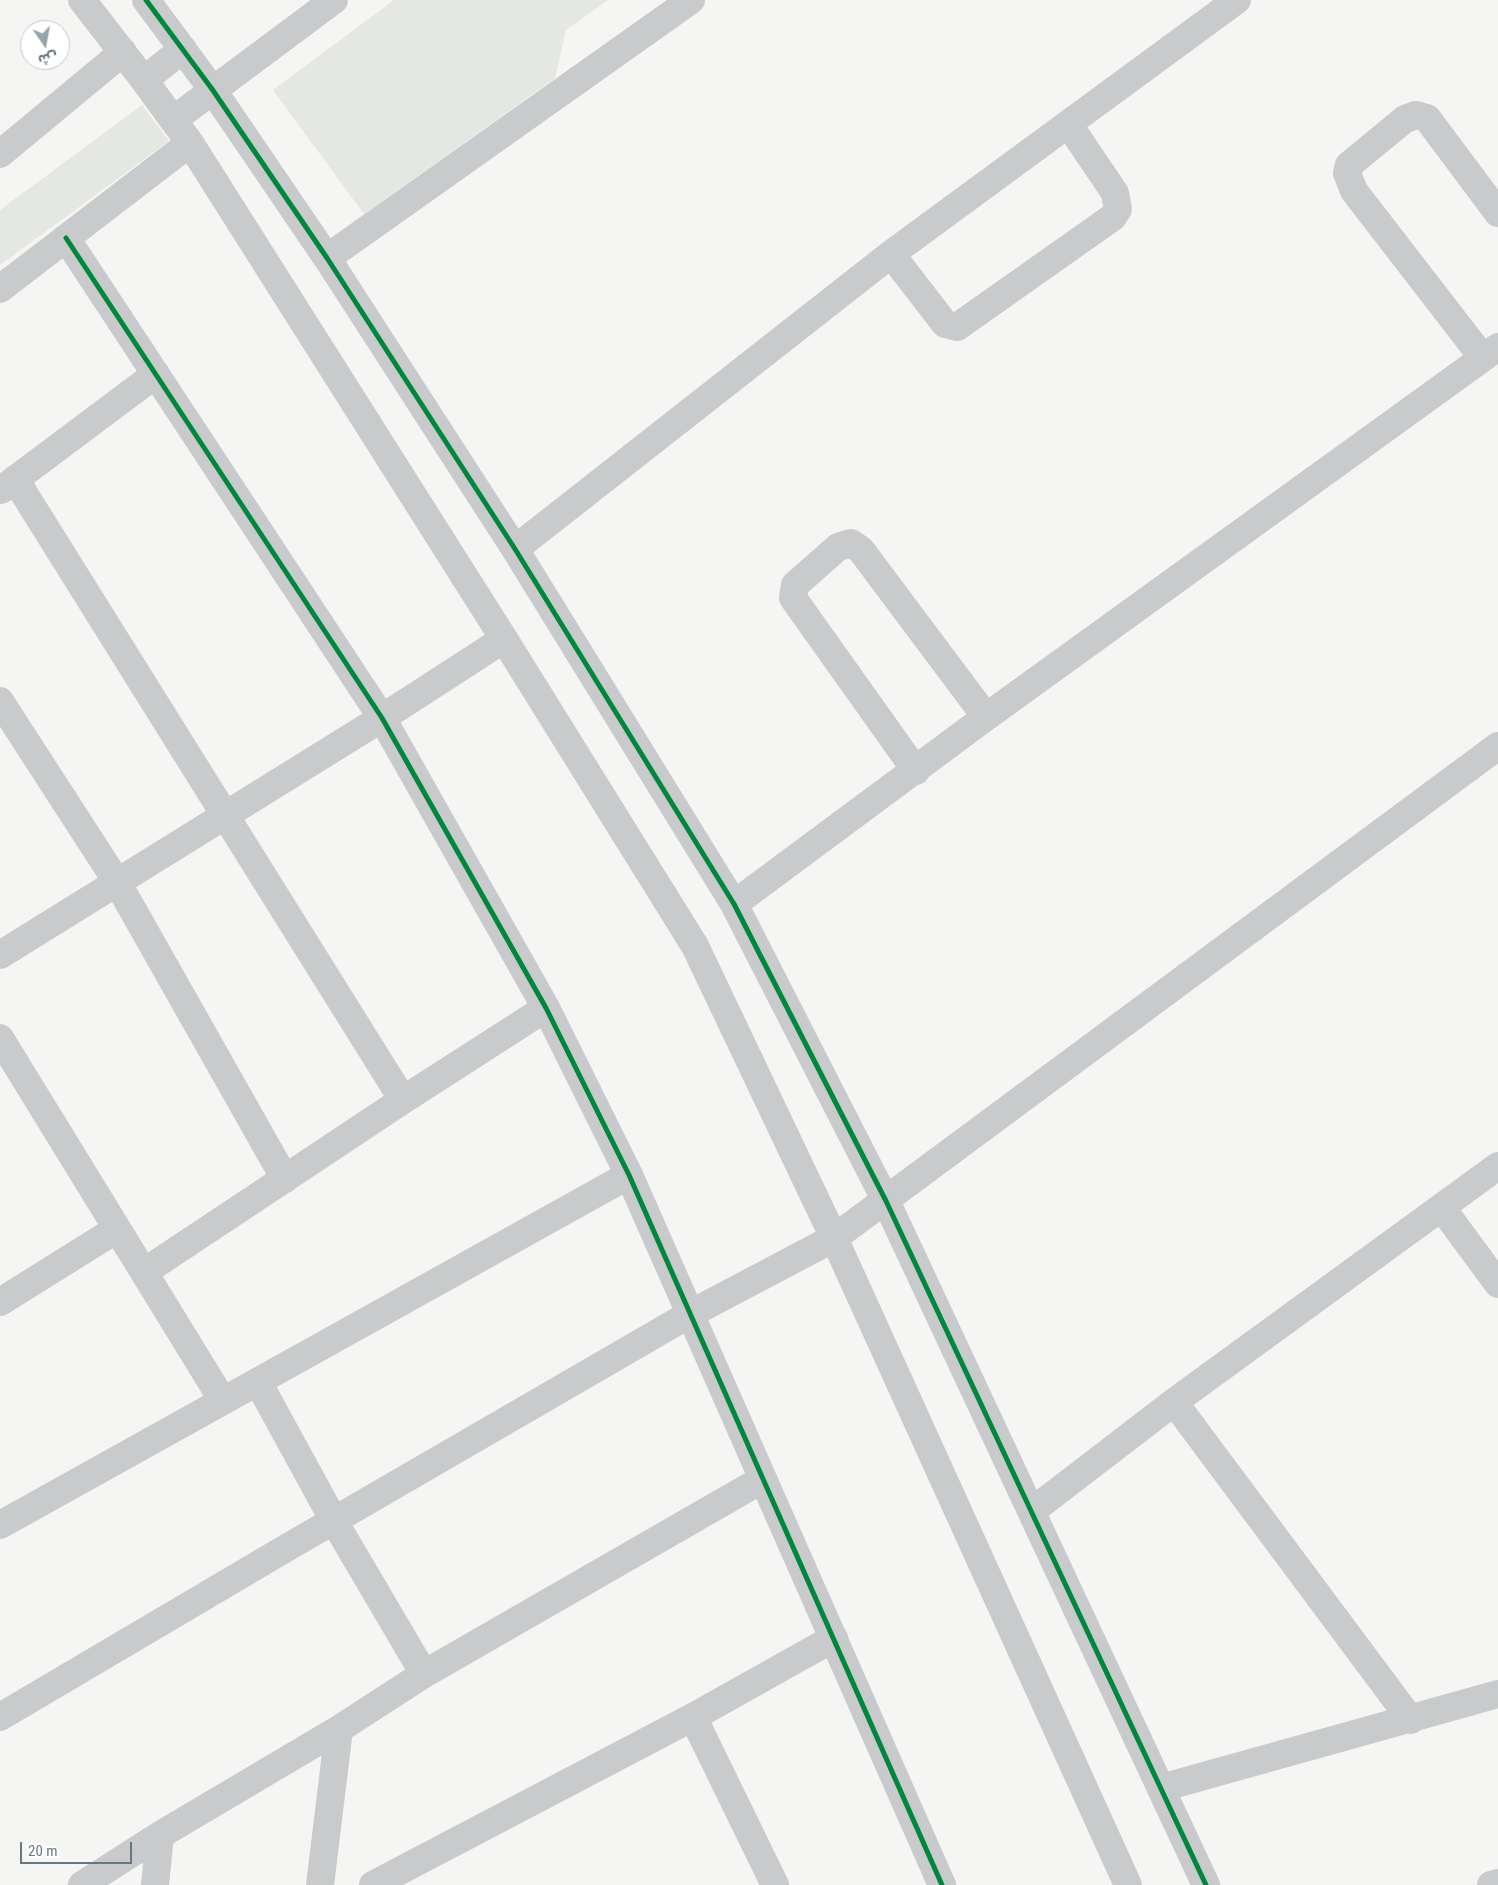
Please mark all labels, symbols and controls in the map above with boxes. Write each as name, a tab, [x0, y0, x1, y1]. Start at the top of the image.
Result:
north arrow	[20, 20, 70, 70]
text: ش	[37, 49, 59, 69]
scale bar	[22, 1832, 135, 1864]
text: 20 m	[28, 1842, 58, 1860]

